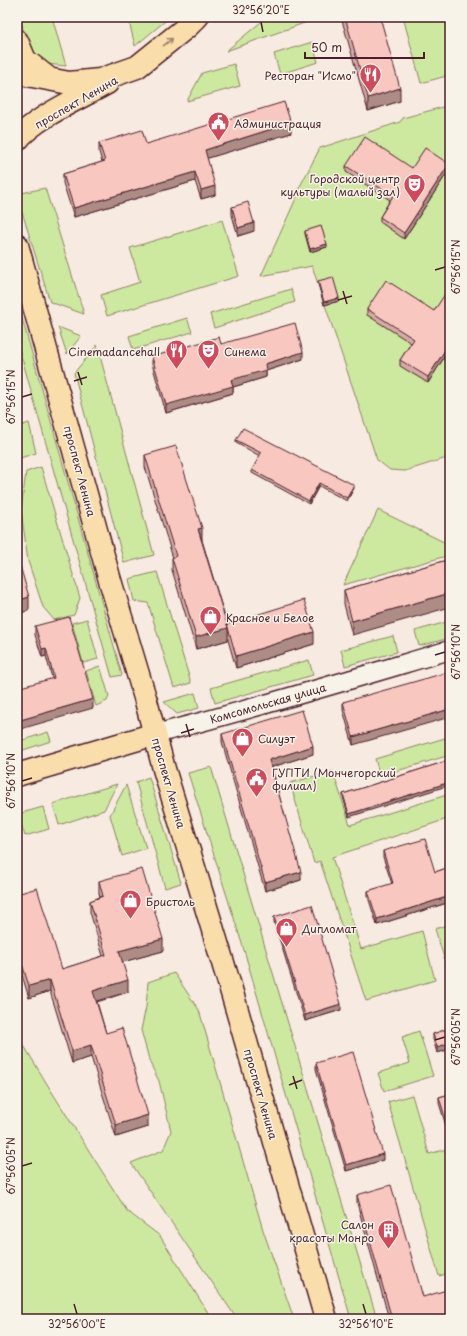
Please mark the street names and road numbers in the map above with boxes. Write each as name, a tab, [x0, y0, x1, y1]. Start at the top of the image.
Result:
street label: проспект Ленина	[31, 71, 121, 133]
street label: проспект Ленина	[60, 424, 100, 519]
street label: Комсомольская улица	[208, 678, 328, 728]
street label: проспект Ленина	[148, 736, 190, 830]
street label: проспект Ленина	[240, 1047, 282, 1141]

